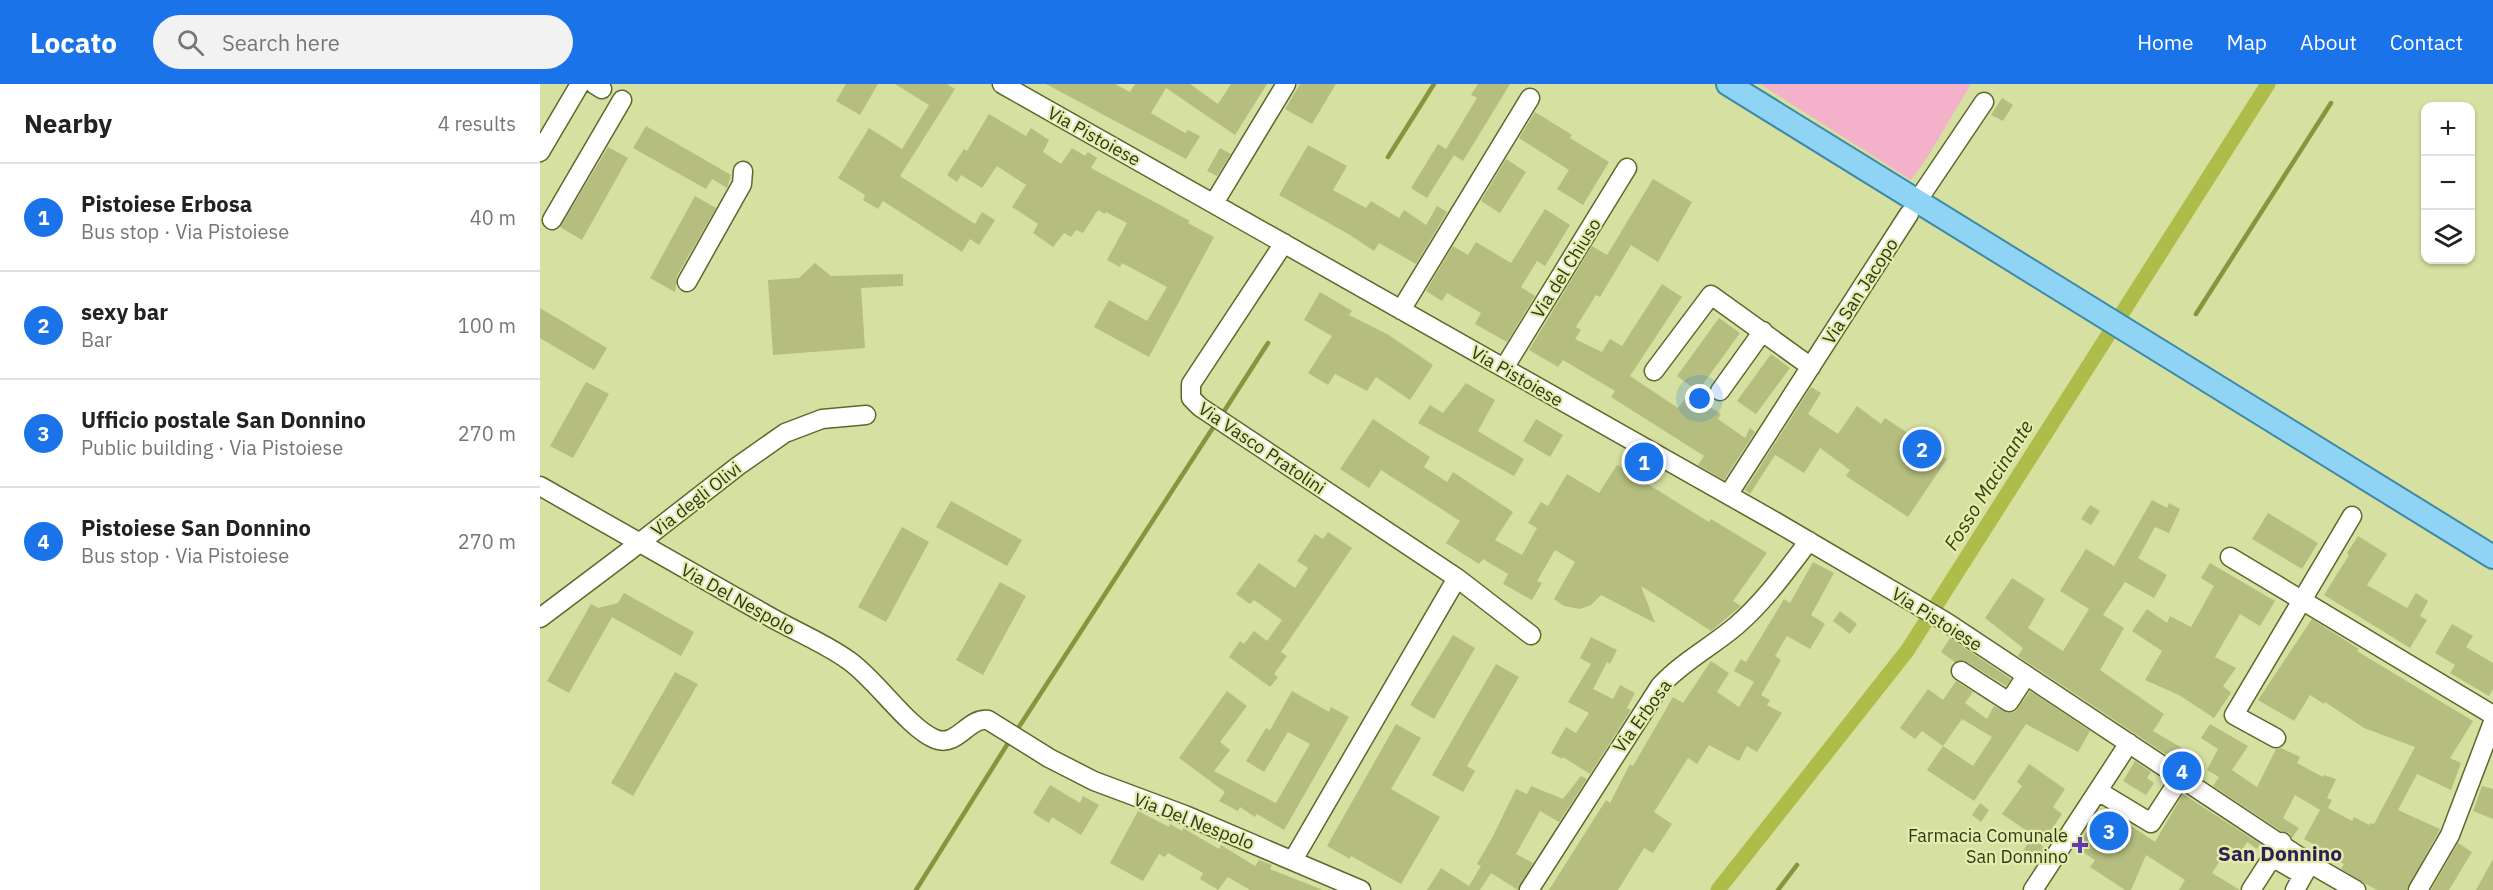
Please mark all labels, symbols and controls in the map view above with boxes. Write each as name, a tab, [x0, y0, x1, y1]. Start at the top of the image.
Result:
search box	[153, 15, 573, 69]
text: Locato	[30, 24, 117, 61]
icon: search	[174, 26, 207, 59]
text: Search here	[222, 28, 340, 57]
text: Home	[2137, 28, 2194, 56]
text: Map	[2227, 28, 2267, 56]
text: About	[2300, 28, 2357, 56]
text: Contact	[2390, 28, 2463, 56]
street label: Via Pistoiese	[1043, 101, 1145, 171]
map controls	[2421, 102, 2475, 264]
button: +	[2421, 102, 2475, 156]
text: Nearby	[24, 106, 112, 140]
text: 4 results	[438, 110, 516, 137]
button: −	[2421, 156, 2475, 210]
text: Pistoiese Erbosa	[81, 189, 252, 218]
text: 1	[38, 204, 50, 231]
text: 40 m	[470, 204, 516, 231]
button: layers	[2421, 210, 2475, 264]
street label: Via del Chiuso	[1526, 214, 1606, 322]
text: Bus stop · Via Pistoiese	[81, 218, 289, 245]
street label: Via San Jacopo	[1817, 233, 1903, 349]
text: sexy bar	[81, 297, 168, 326]
text: 2	[38, 312, 50, 339]
text: 100 m	[458, 312, 516, 339]
text: Bar	[81, 326, 112, 353]
street label: Via Pistoiese	[1467, 340, 1567, 412]
your location	[1685, 384, 1714, 413]
street label: Via Vasco Pratolini	[1194, 397, 1330, 499]
text: Ufficio postale San Donnino	[81, 405, 366, 434]
water label: Fosso Macinante	[1937, 415, 2039, 555]
text: 3	[38, 420, 50, 447]
text: 270 m	[458, 420, 516, 447]
pin: 2	[1902, 426, 1942, 472]
text: Public building · Via Pistoiese	[81, 434, 343, 461]
pin: 1	[1624, 440, 1664, 484]
street label: Via degli Olivi	[646, 457, 746, 541]
text: Pistoiese San Donnino	[81, 513, 311, 542]
text: 4	[38, 528, 50, 555]
text: 270 m	[458, 528, 516, 555]
text: Bus stop · Via Pistoiese	[81, 542, 289, 569]
street label: Via Del Nespolo	[677, 558, 799, 640]
street label: Via Pistoiese	[1887, 582, 1987, 656]
street label: Via Erbosa	[1608, 674, 1677, 757]
pin: 4	[2162, 748, 2202, 794]
street label: Via Del Nespolo	[1130, 787, 1258, 855]
pin: 3	[2090, 808, 2128, 854]
place label: Farmacia Comunale San Donnino	[1908, 824, 2068, 868]
marker: Farmacia Comunale San Donnino	[2073, 838, 2087, 852]
district label: San Donnino	[2218, 839, 2342, 867]

